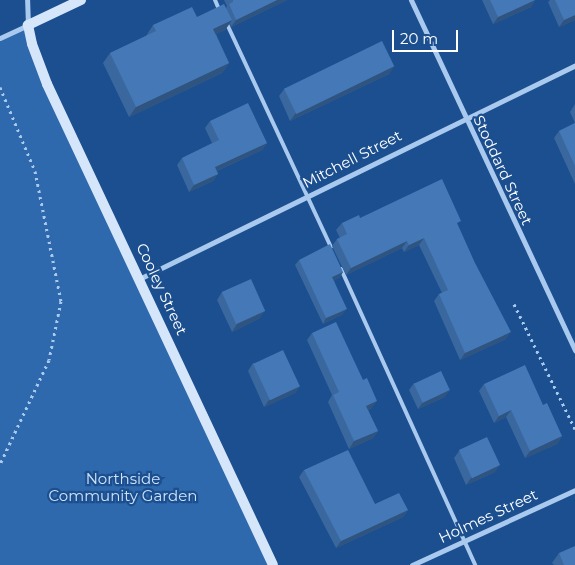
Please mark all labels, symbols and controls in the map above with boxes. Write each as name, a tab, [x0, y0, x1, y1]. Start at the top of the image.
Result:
scale bar	[395, 20, 461, 52]
text: 20 m	[400, 29, 438, 48]
street label: Stoddard Street	[470, 112, 536, 228]
street label: Mitchell Street	[299, 126, 405, 192]
street label: Cooley Street	[133, 240, 191, 338]
park label: Northside Community Garden	[49, 469, 197, 504]
street label: Holmes Street	[436, 485, 540, 547]

